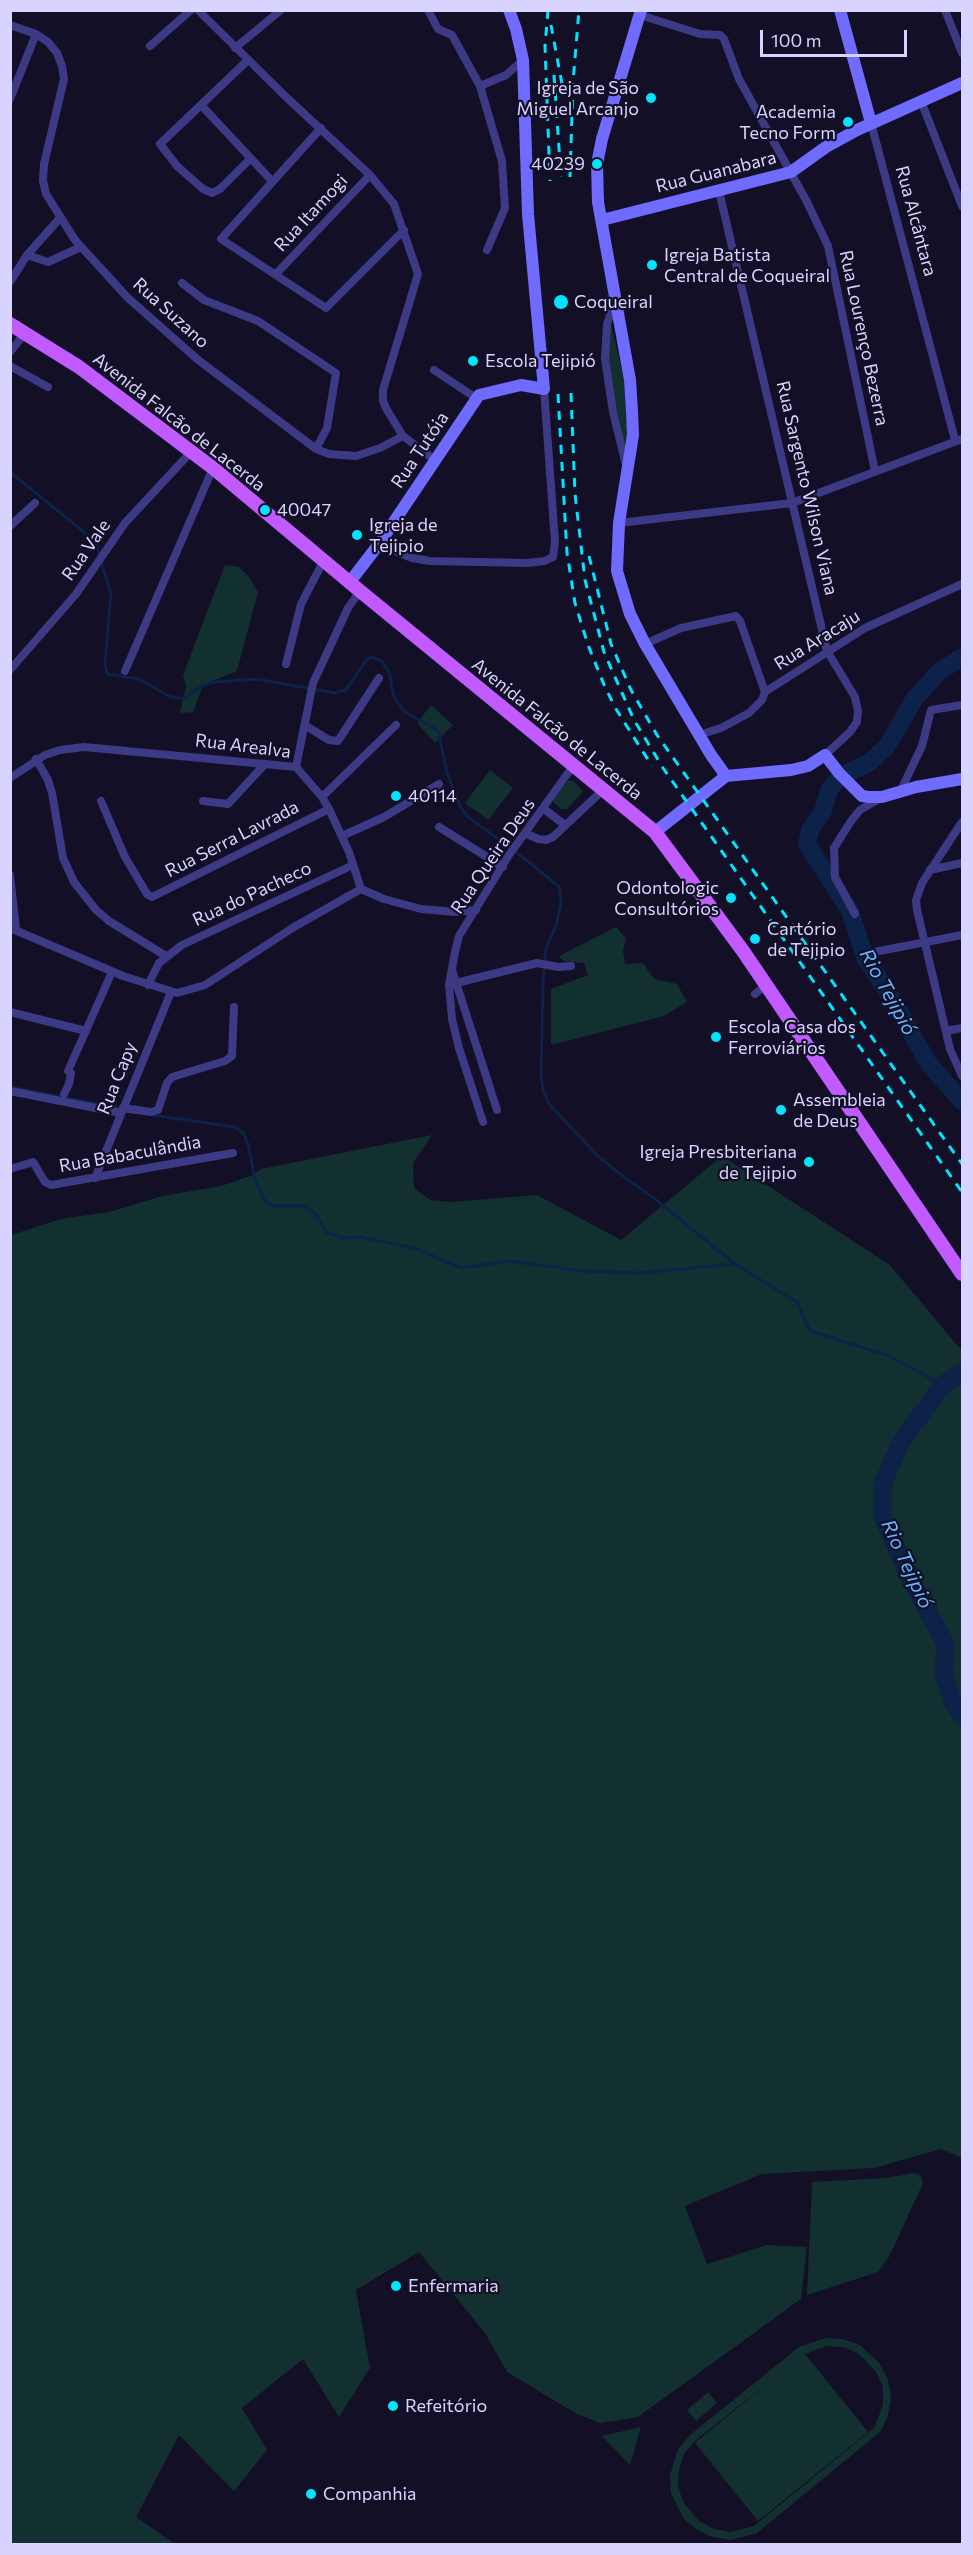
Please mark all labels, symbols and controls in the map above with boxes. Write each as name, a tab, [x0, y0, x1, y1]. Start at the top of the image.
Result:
scale bar	[763, 18, 910, 56]
text: 100 m	[771, 29, 821, 51]
place label: Igreja de São Miguel Arcanjo	[517, 77, 639, 119]
marker: Igreja de São Miguel Arcanjo	[644, 91, 658, 105]
place label: Academia Tecno Form	[739, 101, 836, 144]
marker: Academia Tecno Form	[841, 115, 855, 129]
street label: Rua Guanabara	[653, 147, 779, 197]
place label: 40239	[531, 153, 585, 175]
marker: 40239	[590, 157, 604, 171]
street label: Rua Alcântara	[891, 163, 941, 279]
street label: Rua Itamogi	[270, 170, 352, 256]
place label: Igreja Batista Central de Coqueiral	[664, 244, 830, 286]
street label: Rua Lourenço Bezerra	[835, 248, 893, 428]
marker: Igreja Batista Central de Coqueiral	[645, 258, 659, 272]
street label: Rua Suzano	[129, 273, 213, 353]
place label: Coqueiral	[574, 291, 653, 313]
marker: Coqueiral	[552, 293, 570, 311]
street label: Avenida Falcão de Lacerda	[88, 348, 270, 496]
place label: Escola Tejipió	[485, 350, 596, 372]
marker: Escola Tejipió	[466, 354, 480, 368]
street label: Rua Sargento Wilson Viana	[772, 379, 842, 597]
street label: Rua Tutóia	[387, 408, 453, 492]
place label: 40047	[277, 499, 331, 521]
marker: 40047	[258, 503, 272, 517]
place label: Igreja de Tejipio	[369, 514, 438, 556]
street label: Rua Vale	[57, 515, 115, 585]
marker: Igreja de Tejipio	[350, 528, 364, 542]
street label: Rua Aracaju	[770, 605, 864, 675]
street label: Avenida Falcão de Lacerda	[467, 654, 647, 804]
street label: Rua Arealva	[194, 729, 292, 763]
place label: 40114	[408, 785, 457, 807]
marker: 40114	[389, 789, 403, 803]
street label: Rua Queira Deus	[446, 794, 540, 918]
street label: Rua Serra Lavrada	[162, 796, 302, 882]
street label: Rua do Pacheco	[189, 857, 315, 931]
place label: Odontologic Consultórios	[614, 877, 719, 920]
marker: Odontologic Consultórios	[724, 891, 738, 905]
place label: Cartório de Tejipio	[767, 918, 845, 960]
marker: Cartório de Tejipio	[748, 932, 762, 946]
water label: Rio Tejipió	[854, 945, 922, 1039]
place label: Escola Casa dos Ferroviários	[728, 1016, 856, 1058]
marker: Escola Casa dos Ferroviários	[709, 1030, 723, 1044]
street label: Rua Capy	[93, 1039, 141, 1117]
place label: Assembleia de Deus	[793, 1089, 886, 1132]
marker: Assembleia de Deus	[774, 1103, 788, 1117]
street label: Rua Babaculândia	[57, 1131, 203, 1177]
place label: Igreja Presbiteriana de Tejipio	[640, 1141, 797, 1184]
marker: Igreja Presbiteriana de Tejipio	[802, 1155, 816, 1169]
water label: Rio Tejipió	[876, 1516, 938, 1612]
place label: Enfermaria	[408, 2275, 499, 2297]
marker: Enfermaria	[389, 2279, 403, 2293]
place label: Refeitório	[405, 2395, 487, 2417]
marker: Refeitório	[386, 2399, 400, 2413]
place label: Companhia	[323, 2483, 417, 2505]
marker: Companhia	[304, 2487, 318, 2501]

